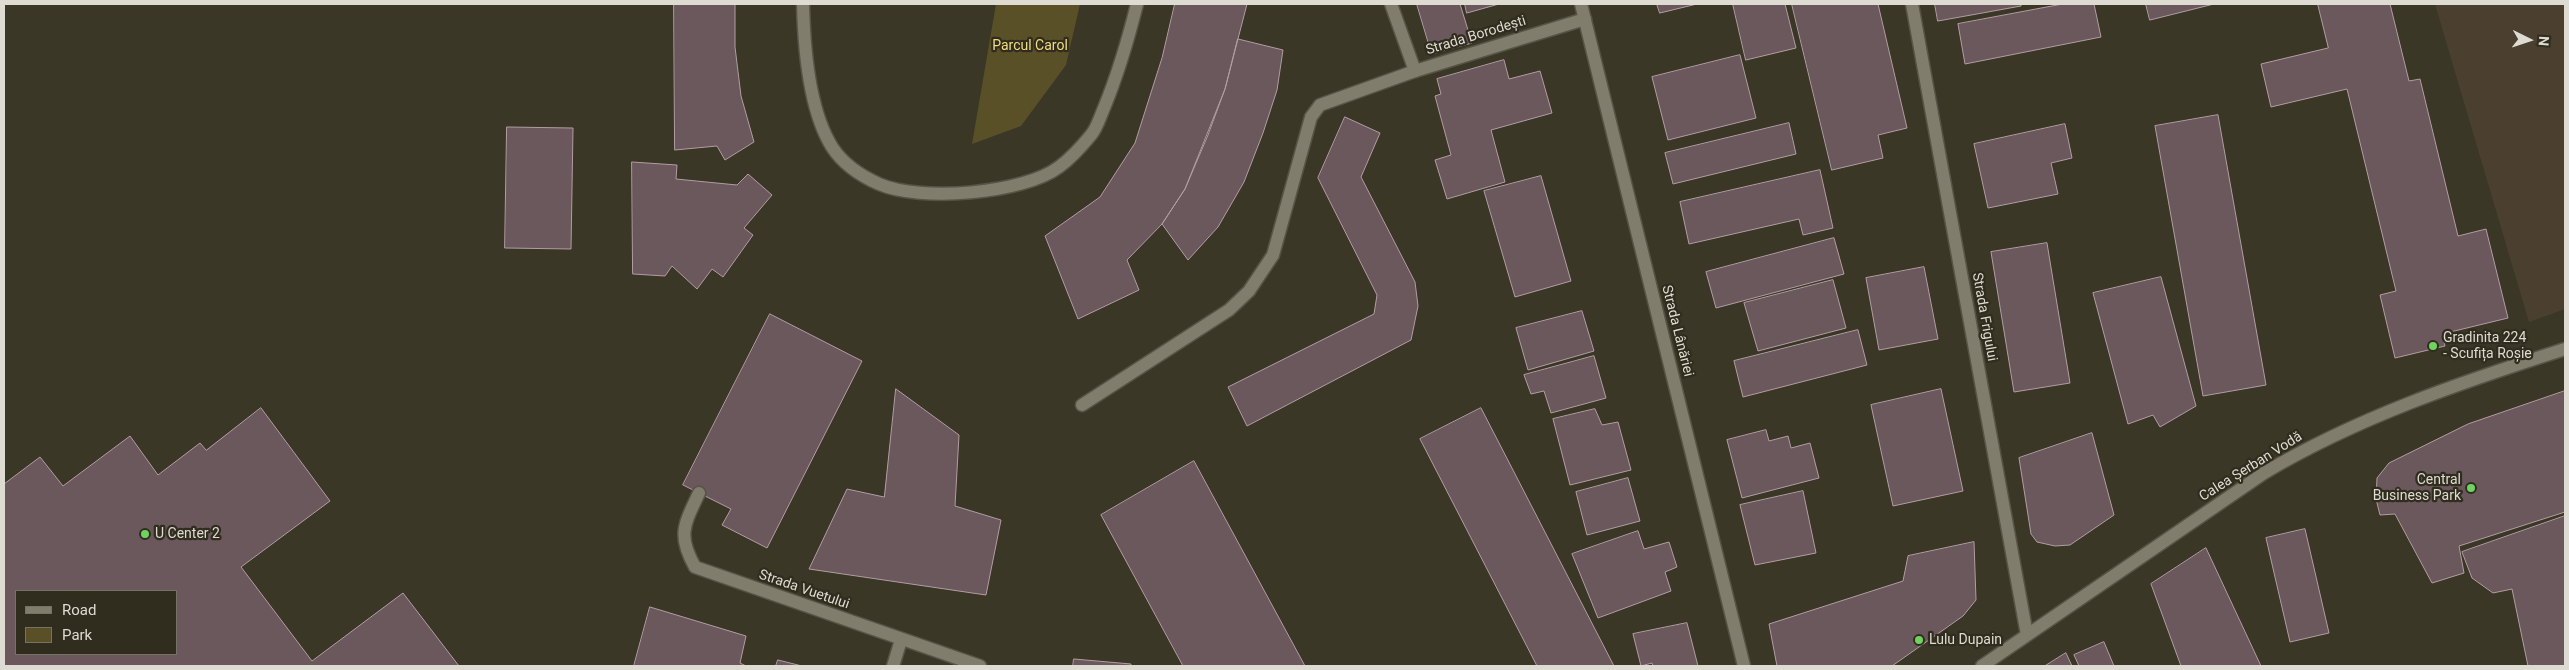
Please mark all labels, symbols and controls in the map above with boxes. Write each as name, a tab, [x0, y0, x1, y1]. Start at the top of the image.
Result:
street label: Strada Borodești	[1424, 13, 1528, 59]
north arrow	[2504, 15, 2554, 65]
text: N	[2536, 36, 2552, 47]
park label: Parcul Carol	[992, 38, 1068, 54]
street label: Strada Frigului	[1968, 271, 2000, 363]
street label: Strada Lânăriei	[1658, 284, 1696, 378]
place label: Gradinita 224 - Scufița Roșie	[2443, 330, 2532, 362]
marker: Gradinita 224 - Scufița Roșie	[2427, 340, 2439, 352]
street label: Calea Șerban Vodă	[2197, 429, 2305, 505]
place label: Central Business Park	[2373, 472, 2461, 504]
marker: Central Business Park	[2465, 482, 2477, 494]
place label: U Center 2	[155, 526, 220, 542]
marker: U Center 2	[139, 528, 151, 540]
street label: Strada Vuetului	[757, 567, 851, 613]
legend	[15, 590, 178, 655]
text: Road	[62, 601, 96, 619]
text: Park	[62, 626, 92, 644]
place label: Lulu Dupain	[1929, 632, 2002, 648]
marker: Lulu Dupain	[1913, 634, 1925, 646]

